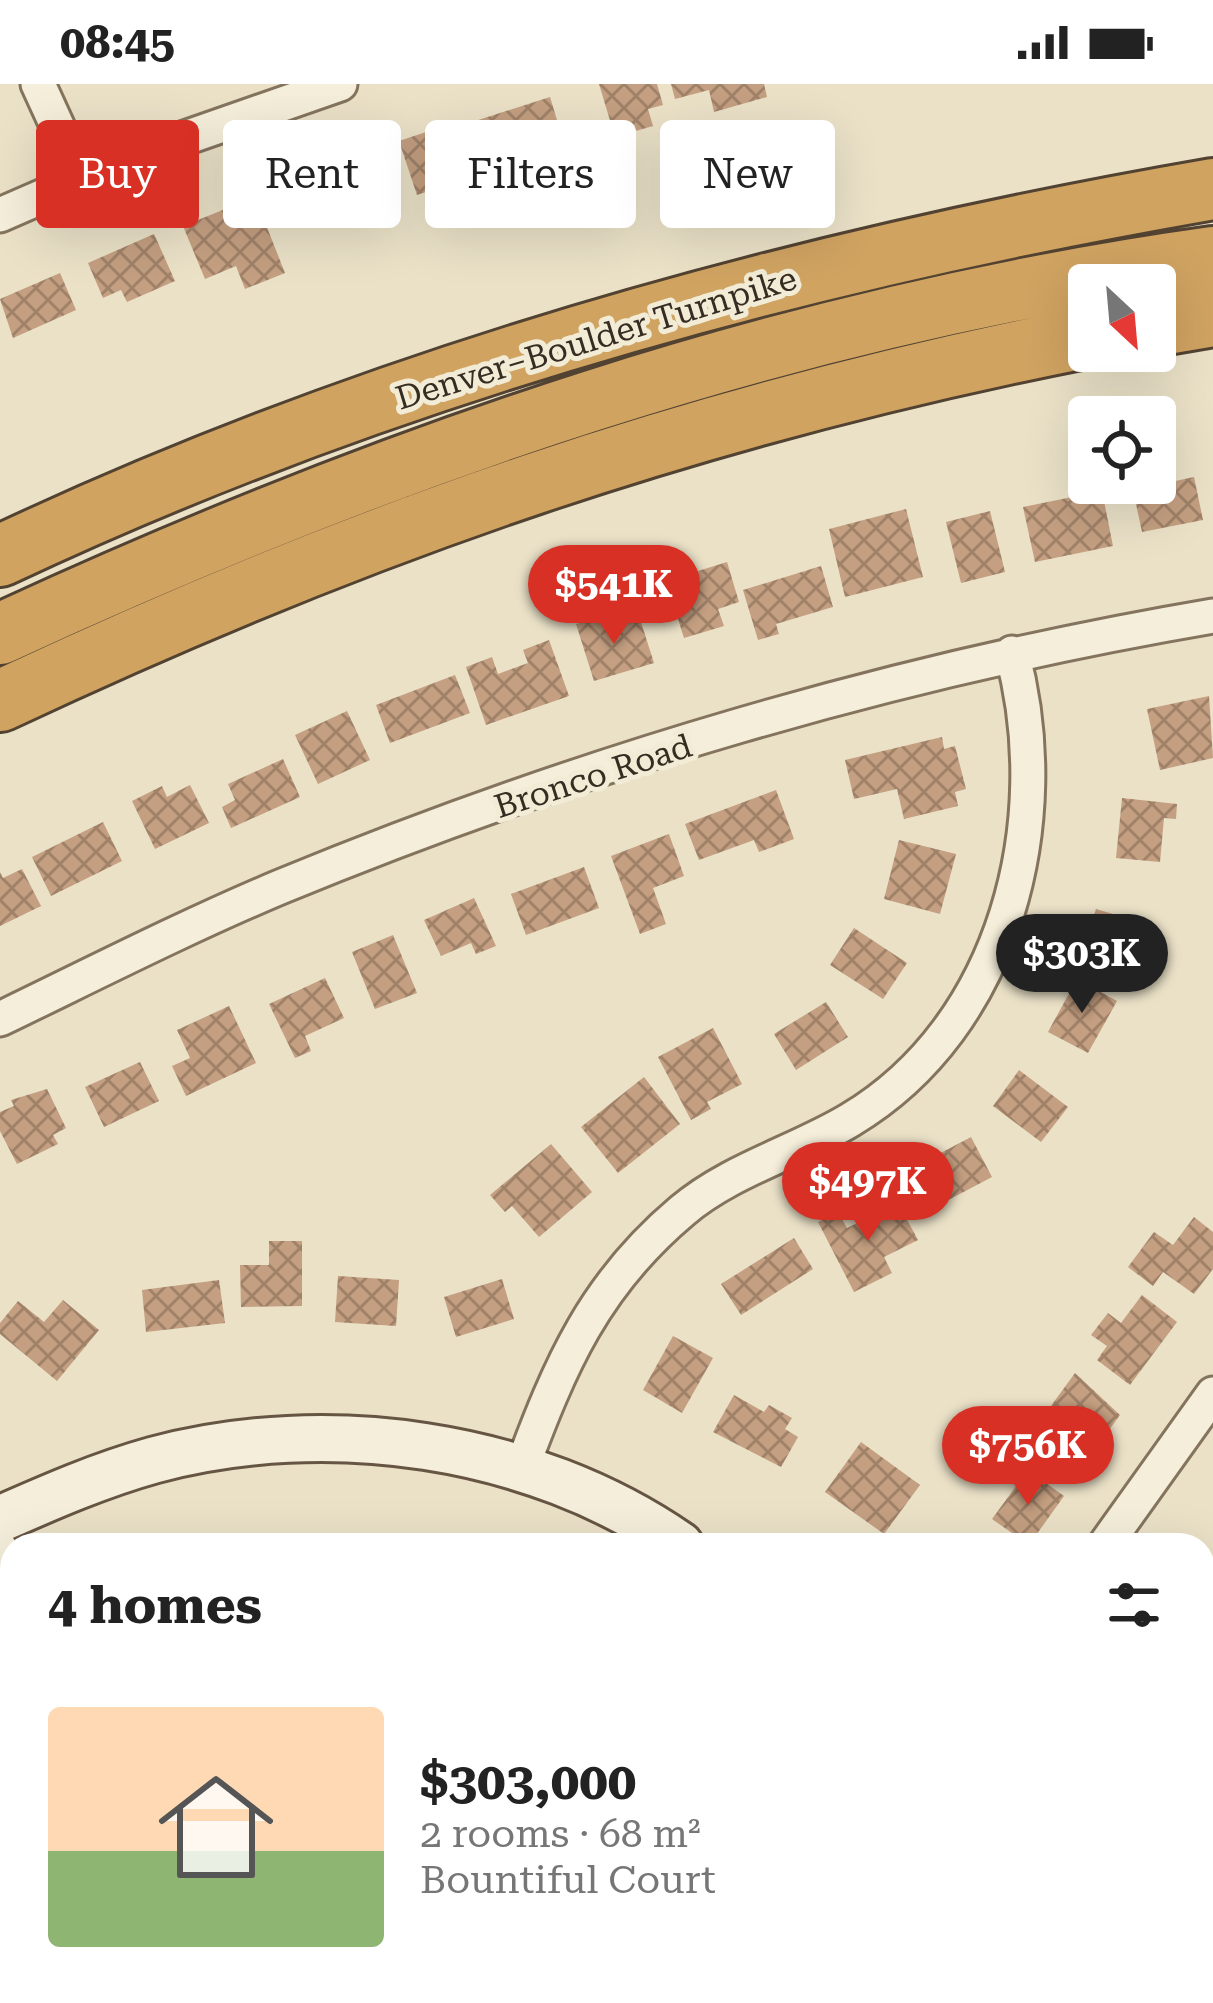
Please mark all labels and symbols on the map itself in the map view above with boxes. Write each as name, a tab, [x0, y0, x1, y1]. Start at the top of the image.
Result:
street label: Denver–Boulder Turnpike	[391, 258, 801, 418]
north arrow	[1068, 264, 1176, 372]
pin: $541K	[530, 545, 698, 647]
street label: Bronco Road	[489, 726, 697, 826]
pin: $303K	[998, 914, 1166, 1016]
pin: $497K	[784, 1142, 952, 1244]
pin: $756K	[944, 1406, 1112, 1508]

